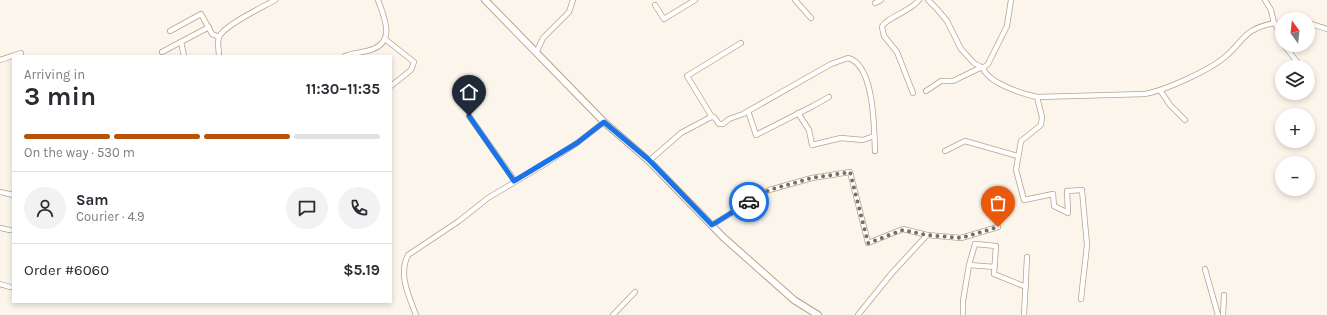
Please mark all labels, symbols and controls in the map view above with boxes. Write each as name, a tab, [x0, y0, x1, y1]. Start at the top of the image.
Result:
north arrow	[1275, 12, 1315, 52]
map controls	[1275, 12, 1315, 196]
button: layers	[1275, 60, 1315, 100]
text: Arriving in	[24, 67, 85, 82]
pin	[452, 75, 486, 116]
text: 11:30–11:35	[306, 80, 380, 98]
text: 3 min	[24, 81, 96, 112]
icon: home	[458, 81, 480, 103]
button: +	[1275, 108, 1315, 148]
text: On the way · 530 m	[24, 145, 135, 160]
button: −	[1275, 156, 1315, 196]
courier	[729, 182, 769, 222]
pin	[981, 186, 1015, 227]
button: person	[24, 187, 66, 229]
button: chat	[286, 187, 328, 229]
button: phone	[338, 187, 380, 229]
text: Sam	[76, 191, 109, 209]
icon: car	[738, 191, 760, 213]
icon: bag	[987, 192, 1009, 214]
text: Courier · 4.9	[76, 209, 145, 224]
text: Order #6060	[24, 261, 109, 279]
text: $5.19	[343, 261, 380, 279]

